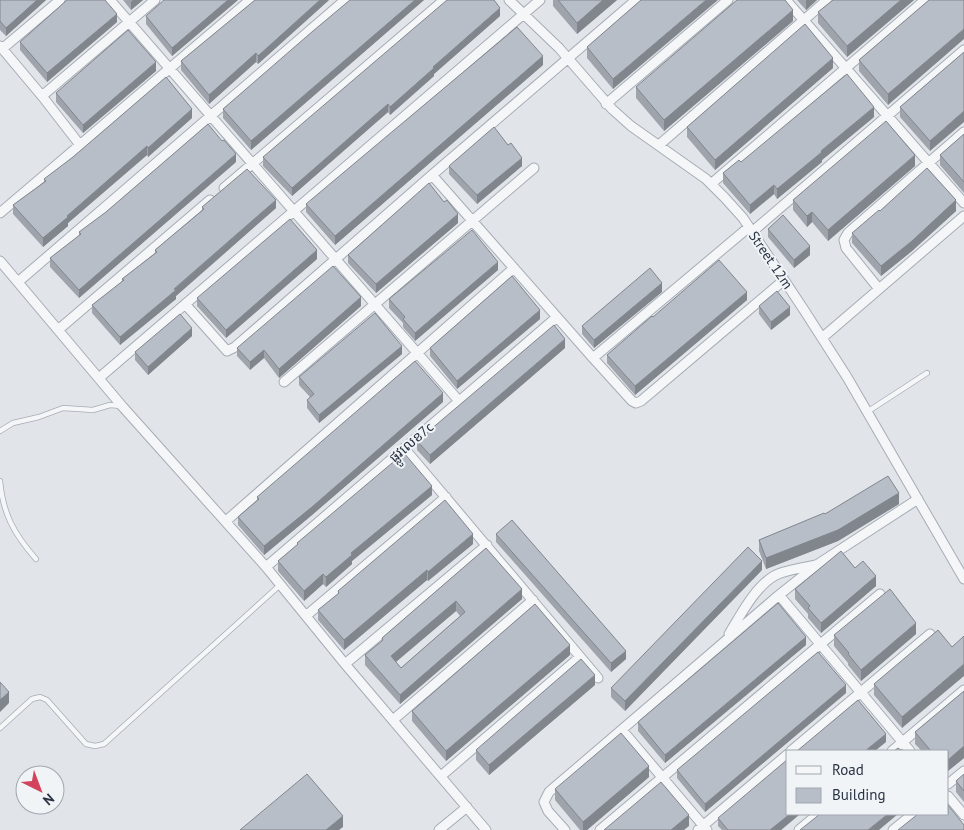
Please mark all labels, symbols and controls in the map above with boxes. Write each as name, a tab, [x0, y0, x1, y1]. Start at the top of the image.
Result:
street label: Street 12m	[745, 228, 797, 292]
street label: ផ្លូវលេខ7c	[385, 418, 439, 469]
legend	[786, 750, 949, 815]
text: Road	[832, 760, 864, 779]
north arrow	[15, 765, 65, 815]
text: Building	[832, 785, 886, 804]
text: N	[39, 790, 58, 809]

